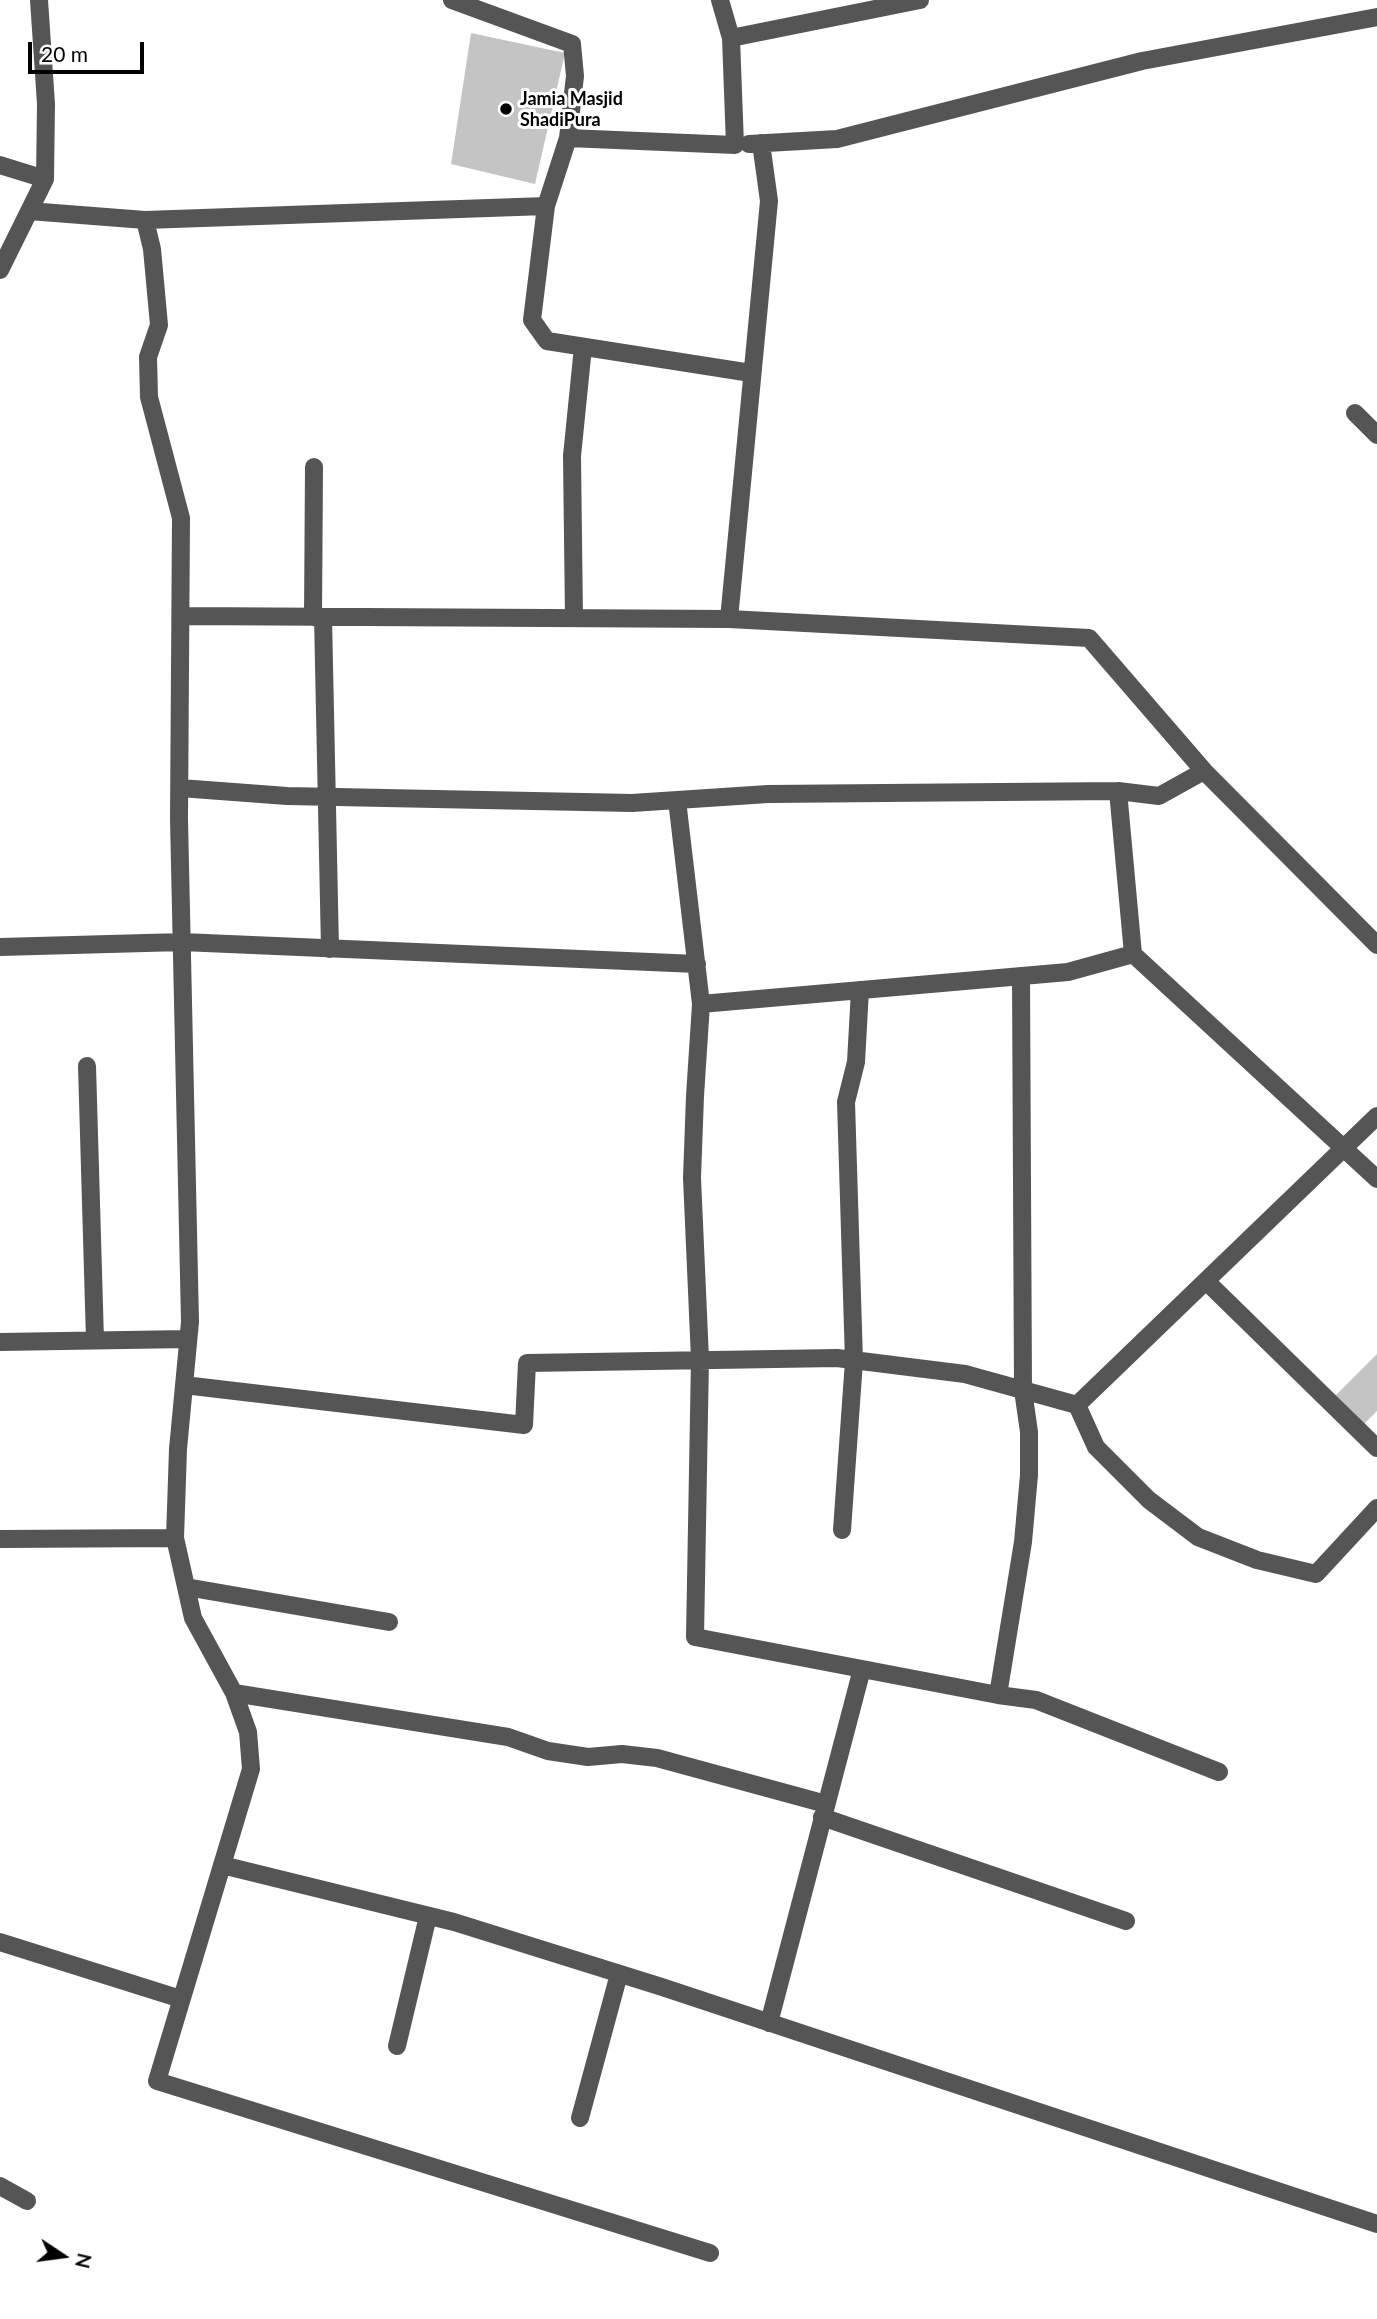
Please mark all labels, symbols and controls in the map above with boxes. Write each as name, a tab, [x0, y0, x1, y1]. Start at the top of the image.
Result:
scale bar	[32, 28, 147, 72]
text: 20 m	[41, 41, 88, 66]
place label: Jamia Masjid ShadiPura	[520, 88, 623, 130]
marker: Jamia Masjid ShadiPura	[498, 101, 514, 117]
north arrow	[28, 2221, 98, 2291]
text: N	[71, 2251, 97, 2271]

